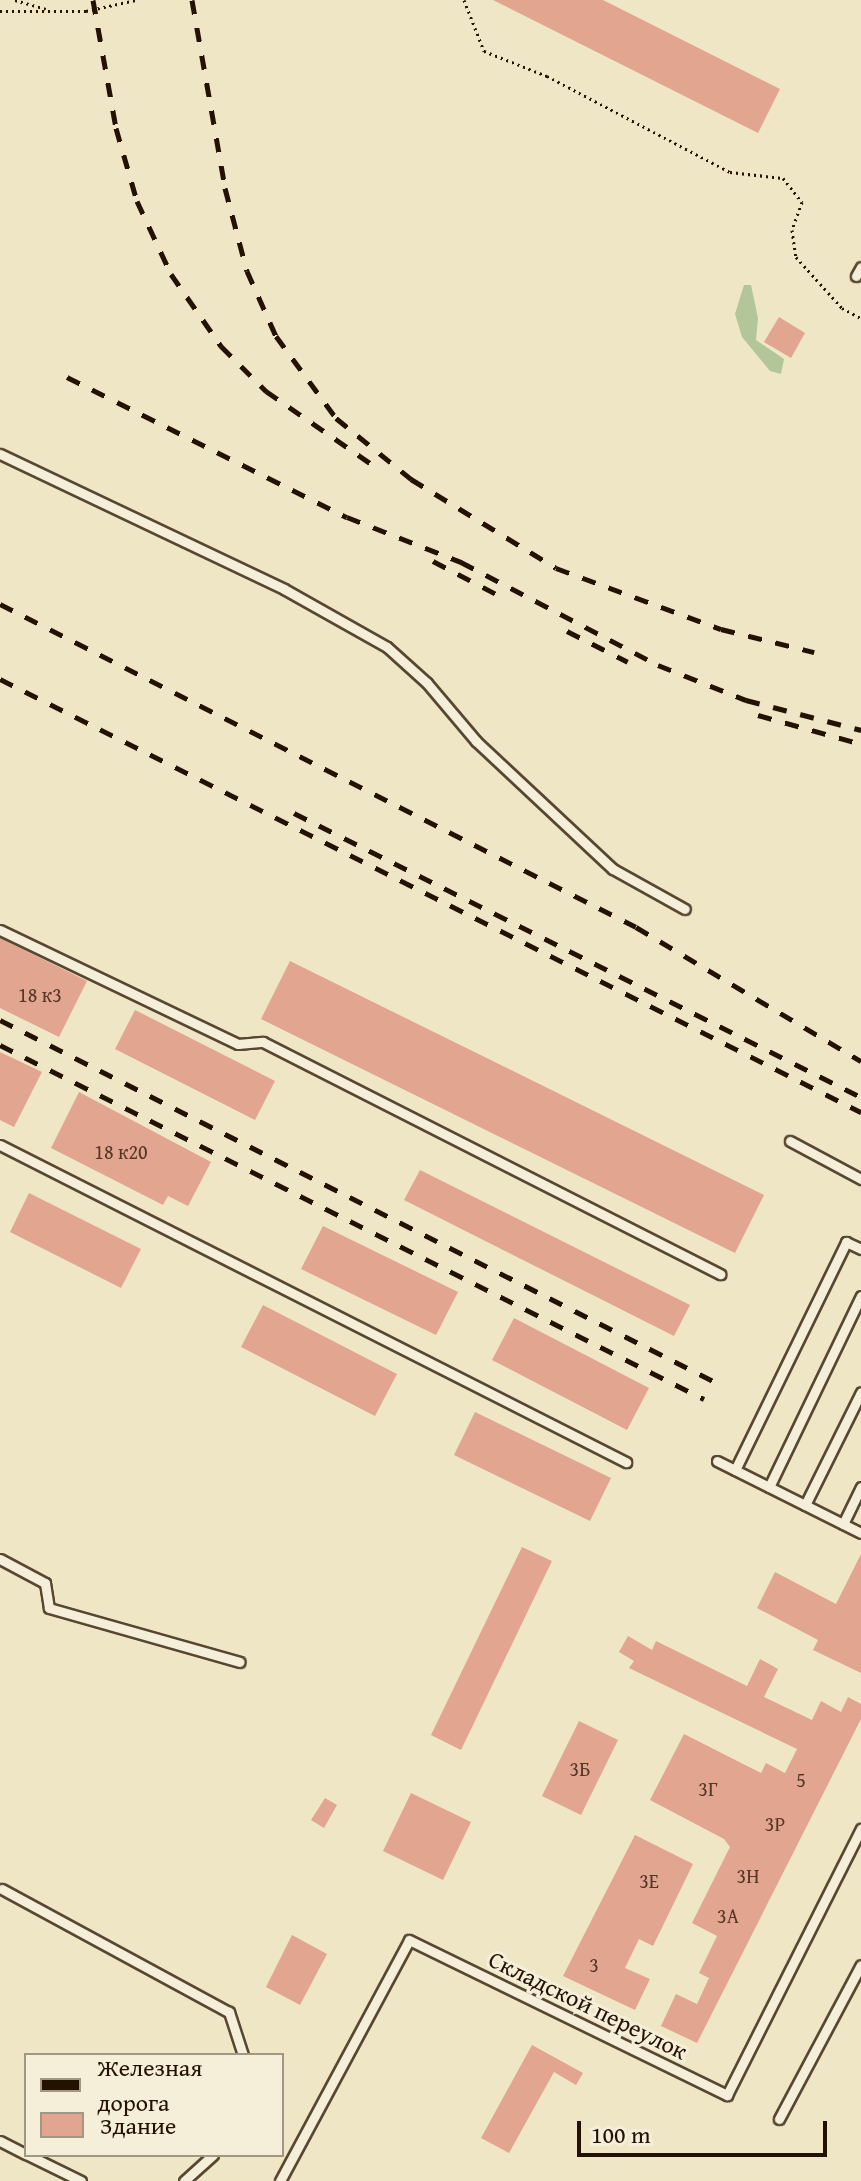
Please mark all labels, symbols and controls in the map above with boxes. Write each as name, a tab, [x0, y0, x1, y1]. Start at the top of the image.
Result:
house number: 18 к3	[18, 982, 62, 1006]
house number: 18 к20	[94, 1139, 148, 1163]
house number: 3Б	[570, 1756, 590, 1780]
house number: 5	[796, 1767, 806, 1791]
house number: 3Г	[698, 1776, 718, 1800]
house number: 3Р	[765, 1811, 785, 1835]
house number: 3Н	[737, 1863, 759, 1887]
house number: 3Е	[639, 1868, 659, 1892]
house number: 3А	[717, 1903, 739, 1927]
street label: Складской переулок	[484, 1944, 692, 2066]
house number: 3	[589, 1952, 599, 1976]
text: Железная дорога	[97, 2050, 202, 2120]
legend	[24, 2053, 284, 2157]
scale bar	[581, 2105, 831, 2155]
text: Здание	[100, 2108, 176, 2143]
text: 100 m	[591, 2117, 651, 2152]

